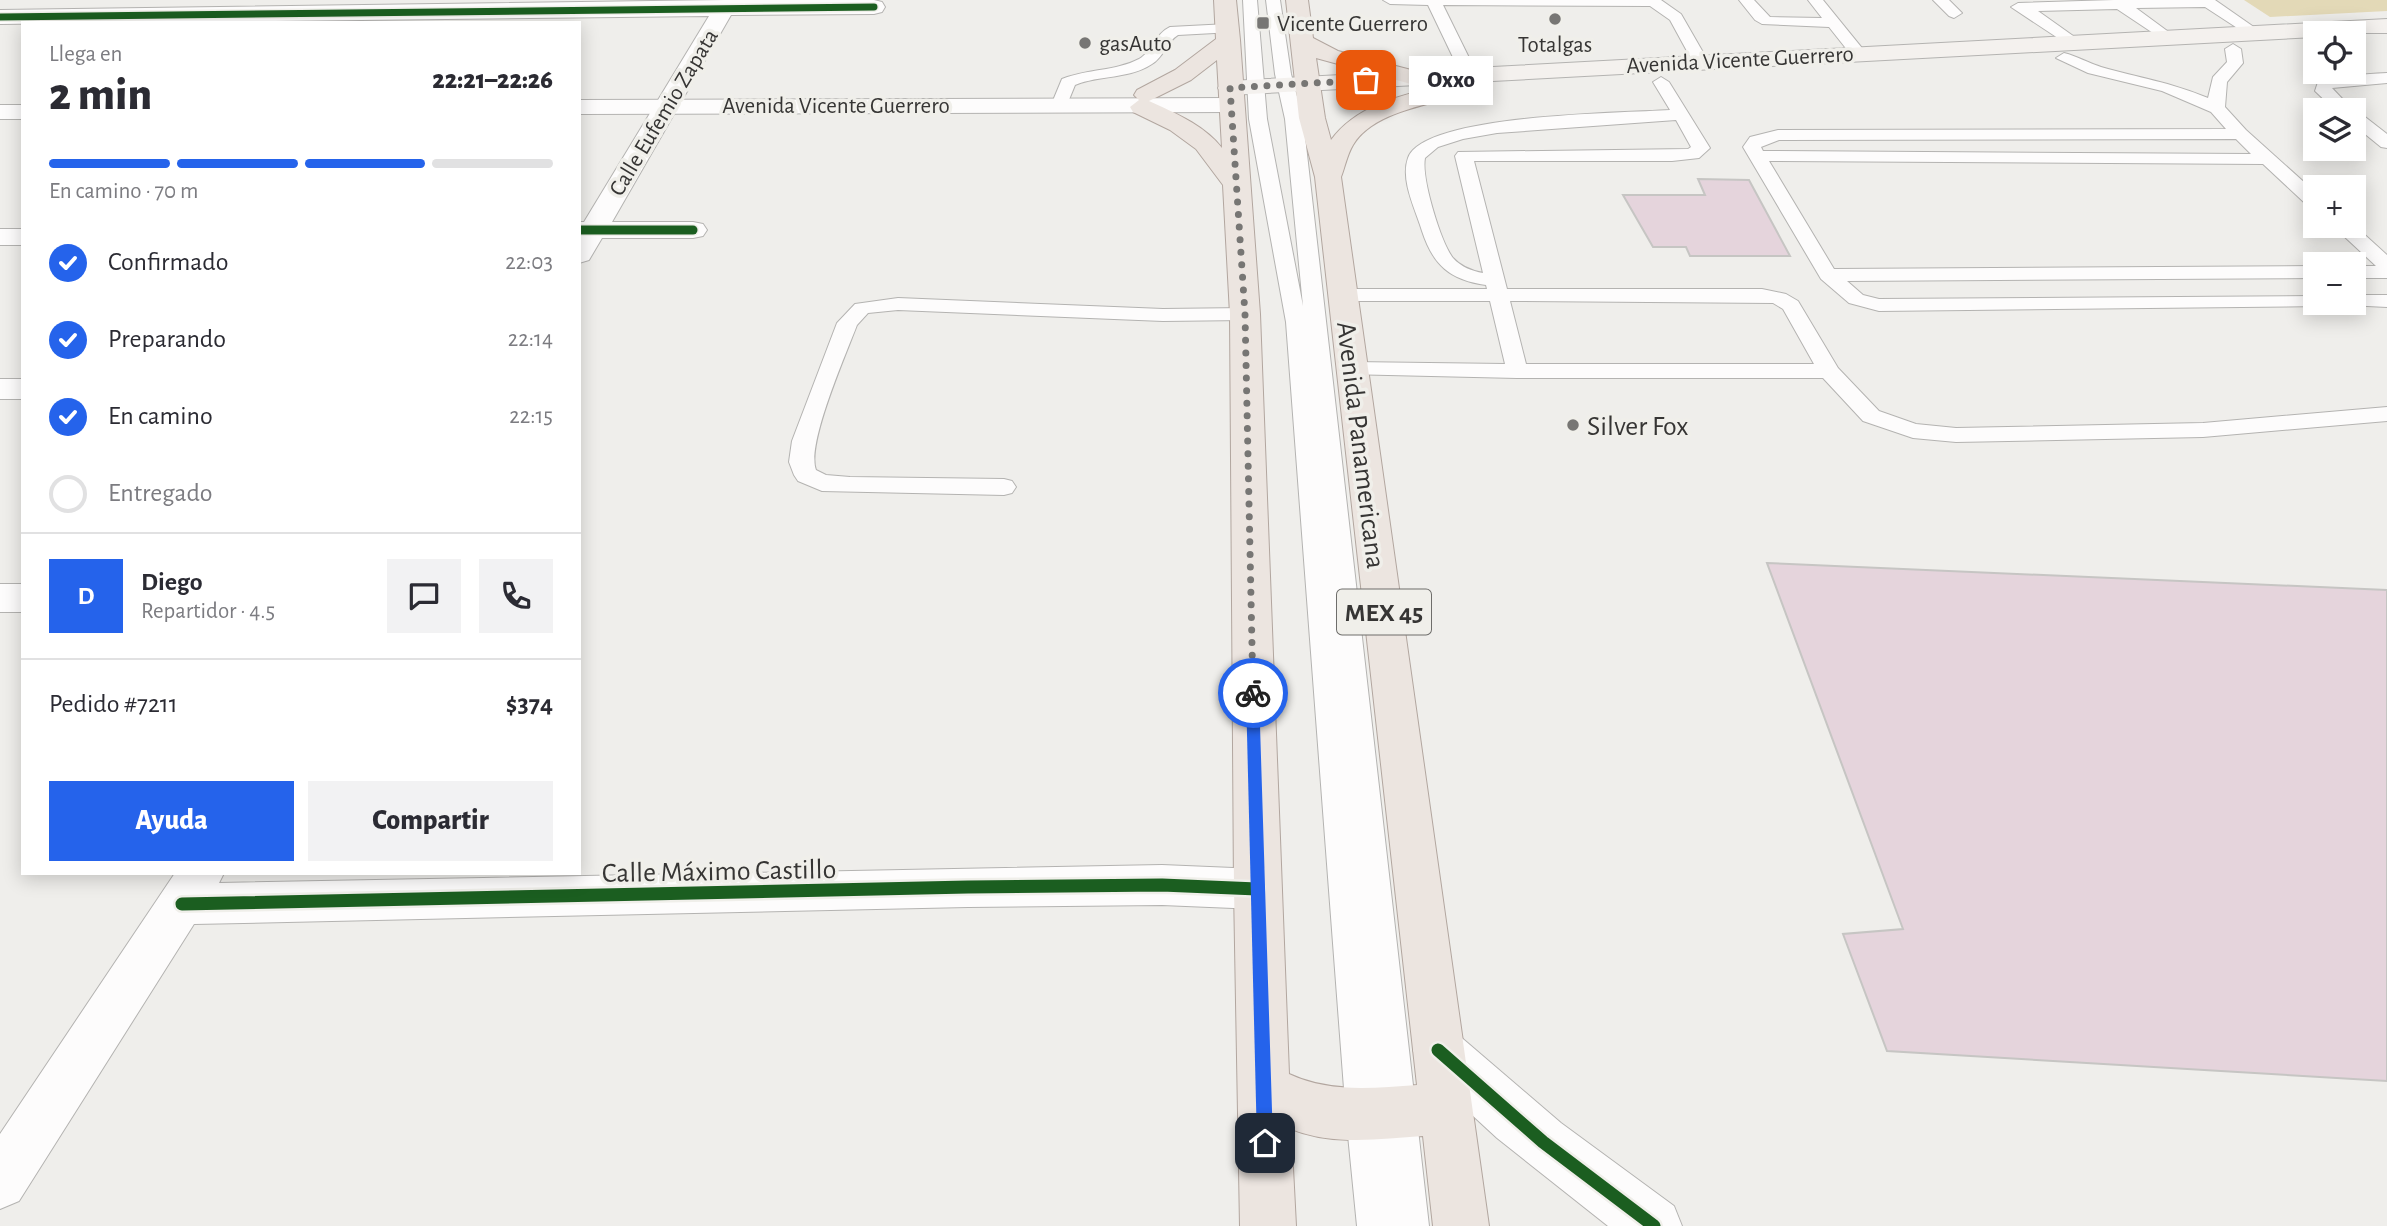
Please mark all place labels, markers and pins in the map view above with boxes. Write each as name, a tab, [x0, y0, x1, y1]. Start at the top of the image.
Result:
marker: Totalgas	[1547, 11, 1563, 27]
place label: Vicente Guerrero	[1277, 13, 1428, 36]
marker: Vicente Guerrero	[1255, 15, 1271, 31]
place label: gasAuto	[1099, 33, 1172, 56]
place label: Totalgas	[1518, 34, 1592, 57]
marker: gasAuto	[1077, 35, 1093, 51]
pin	[1336, 50, 1396, 110]
callout: Oxxo	[1408, 56, 1492, 104]
place label: Silver Fox	[1587, 413, 1689, 441]
marker: Silver Fox	[1565, 417, 1581, 433]
pin	[1235, 1113, 1295, 1173]

